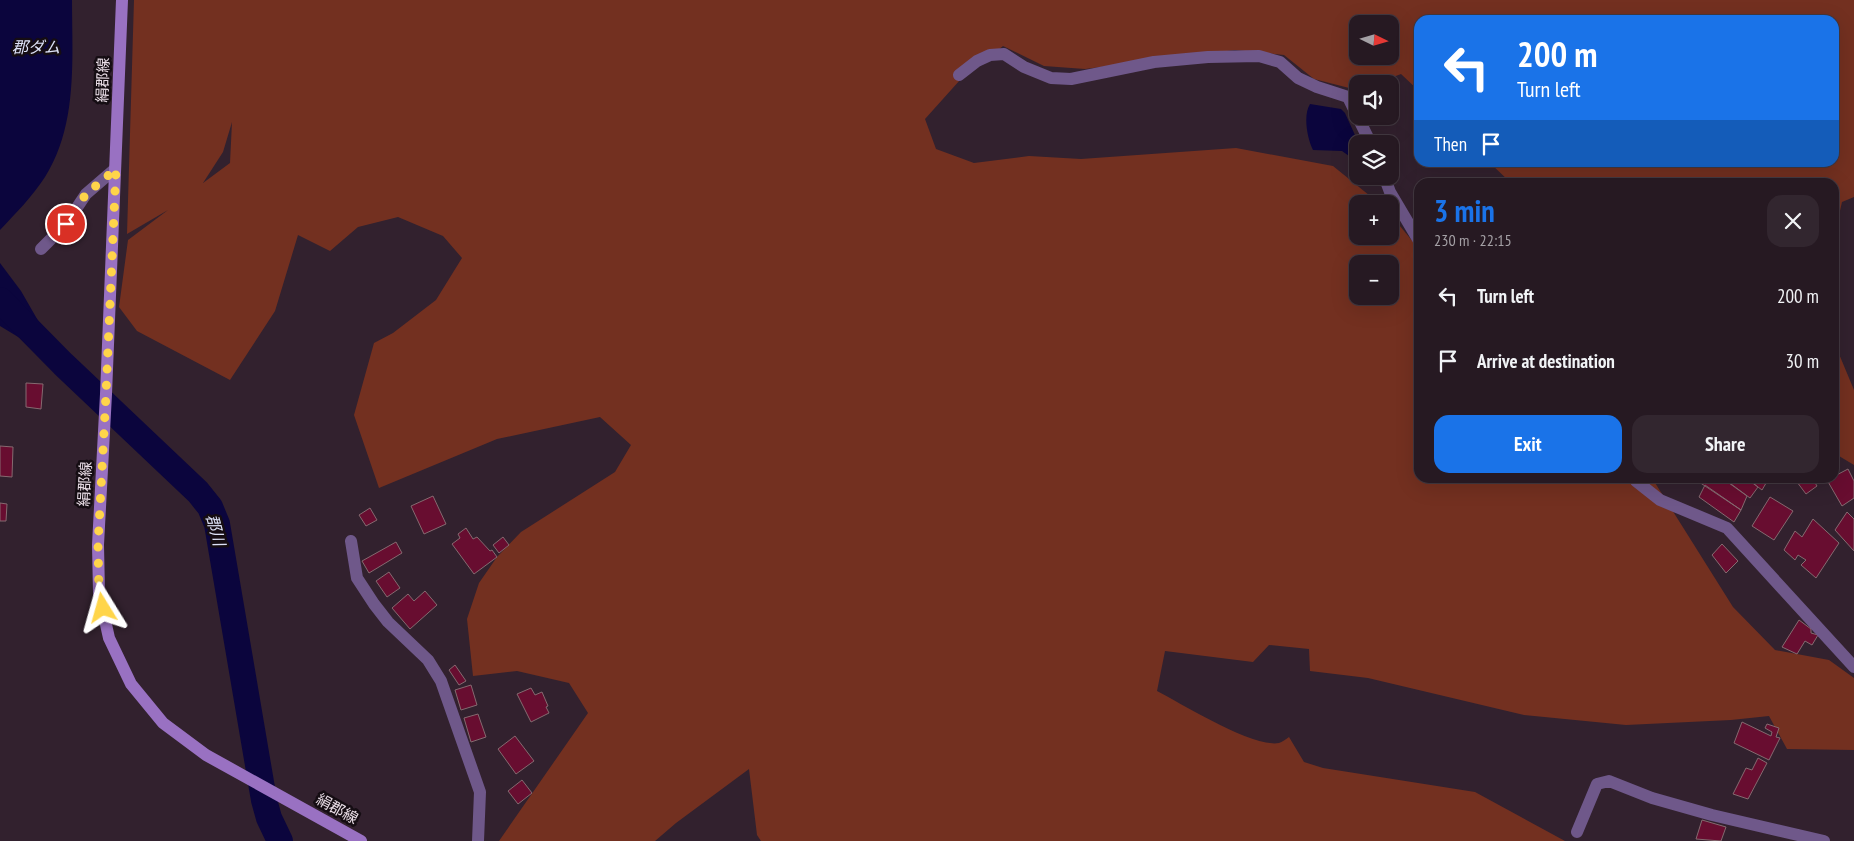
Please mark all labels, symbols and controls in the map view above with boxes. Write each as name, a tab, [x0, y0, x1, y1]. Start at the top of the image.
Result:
north arrow	[1349, 15, 1399, 65]
map controls	[1349, 15, 1399, 305]
text: 200 m	[1517, 31, 1598, 77]
icon: left	[1434, 35, 1499, 100]
water label: 郡ダム	[12, 37, 60, 57]
street label: 絹郡線	[92, 57, 113, 103]
button: sound	[1349, 75, 1399, 125]
text: Turn left	[1517, 75, 1581, 103]
icon: arrive	[1477, 130, 1505, 158]
text: Then	[1434, 132, 1467, 156]
button: layers	[1349, 135, 1399, 185]
text: 3 min	[1434, 191, 1495, 230]
button: +	[1349, 195, 1399, 245]
button: close	[1767, 195, 1819, 247]
pin	[45, 203, 87, 245]
icon: arrive	[52, 210, 80, 238]
text: 230 m · 22:15	[1434, 230, 1512, 250]
button: −	[1349, 255, 1399, 305]
icon: left	[1434, 282, 1462, 310]
text: Turn left	[1477, 284, 1534, 308]
text: 200 m	[1777, 284, 1819, 308]
icon: arrive	[1434, 347, 1462, 375]
text: Arrive at destination	[1477, 349, 1615, 373]
text: 30 m	[1786, 349, 1819, 373]
button: Exit	[1434, 415, 1622, 473]
button: Share	[1632, 415, 1819, 473]
street label: 絹郡線	[74, 461, 95, 507]
water label: 郡川	[202, 512, 230, 550]
position arrow	[76, 581, 128, 633]
street label: 絹郡線	[313, 789, 362, 828]

